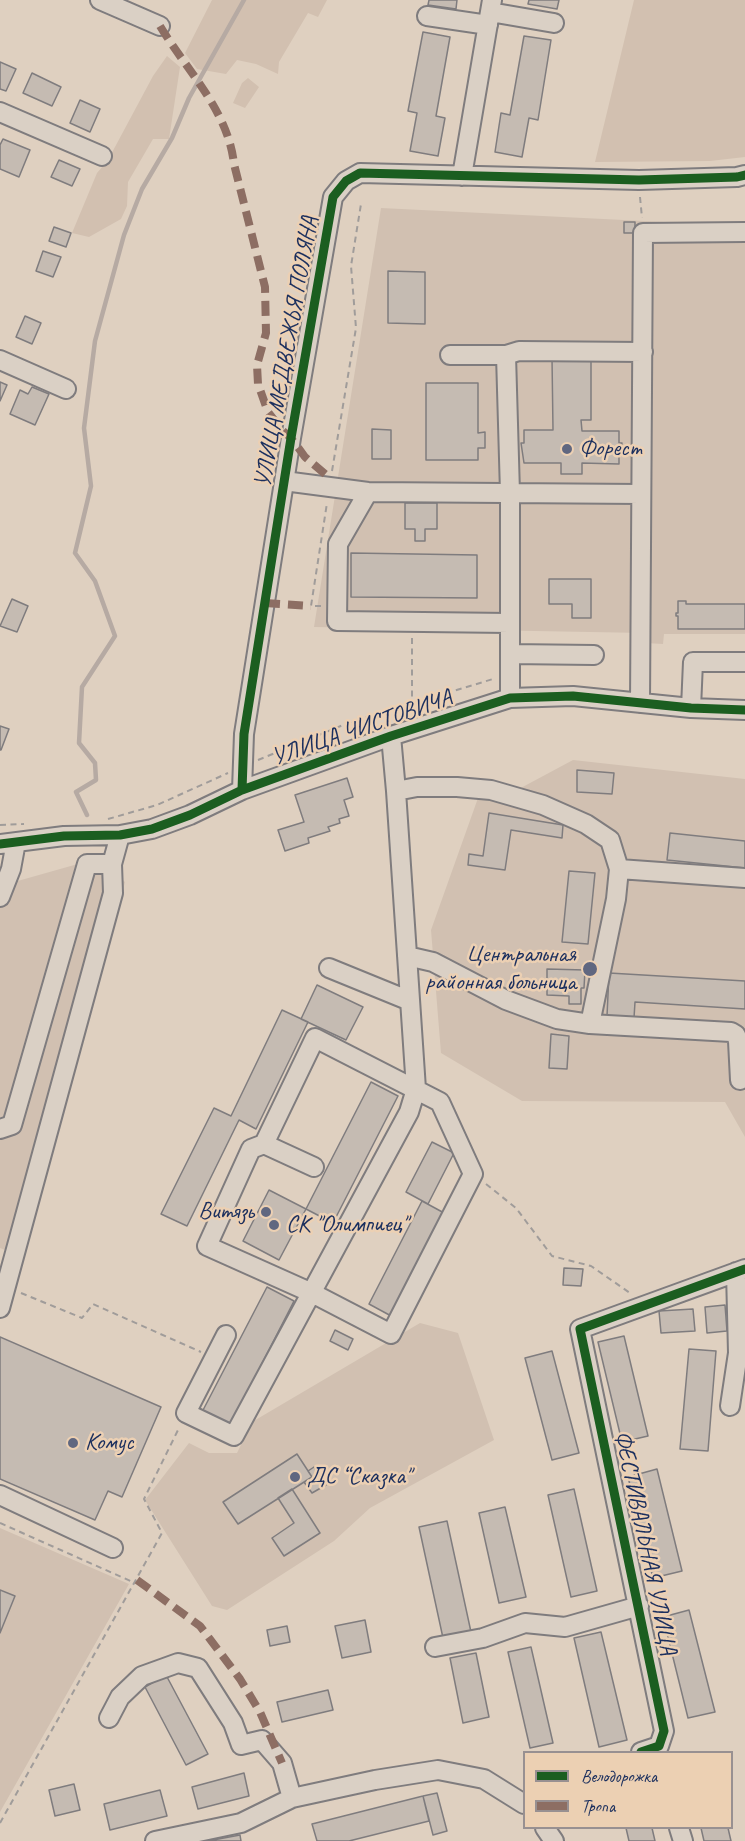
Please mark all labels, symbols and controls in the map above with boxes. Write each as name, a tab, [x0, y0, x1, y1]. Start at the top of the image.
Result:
street label: УЛИЦА МЕДВЕЖЬЯ ПОЛЯНА	[249, 214, 325, 490]
place label: Форест	[579, 435, 642, 463]
marker: Форест	[560, 442, 574, 456]
street label: УЛИЦА ЧИСТОВИЧА	[268, 684, 456, 772]
place label: Центральная районная больница	[425, 941, 576, 997]
marker: Центральная районная больница	[581, 960, 599, 978]
place label: Витязь	[198, 1198, 254, 1226]
marker: Витязь	[259, 1205, 273, 1219]
place label: СК "Олимпиец"	[286, 1211, 407, 1239]
marker: СК "Олимпиец"	[267, 1218, 281, 1232]
street label: ФЕСТИВАЛЬНАЯ УЛИЦА	[607, 1428, 683, 1658]
place label: Комус	[85, 1429, 133, 1457]
marker: Комус	[66, 1436, 80, 1450]
place label: ДС “Сказка"	[307, 1463, 411, 1491]
marker: ДС “Сказка"	[288, 1470, 302, 1484]
legend	[523, 1751, 733, 1829]
text: Велодорожка	[581, 1765, 657, 1787]
text: Тропа	[581, 1795, 615, 1817]

